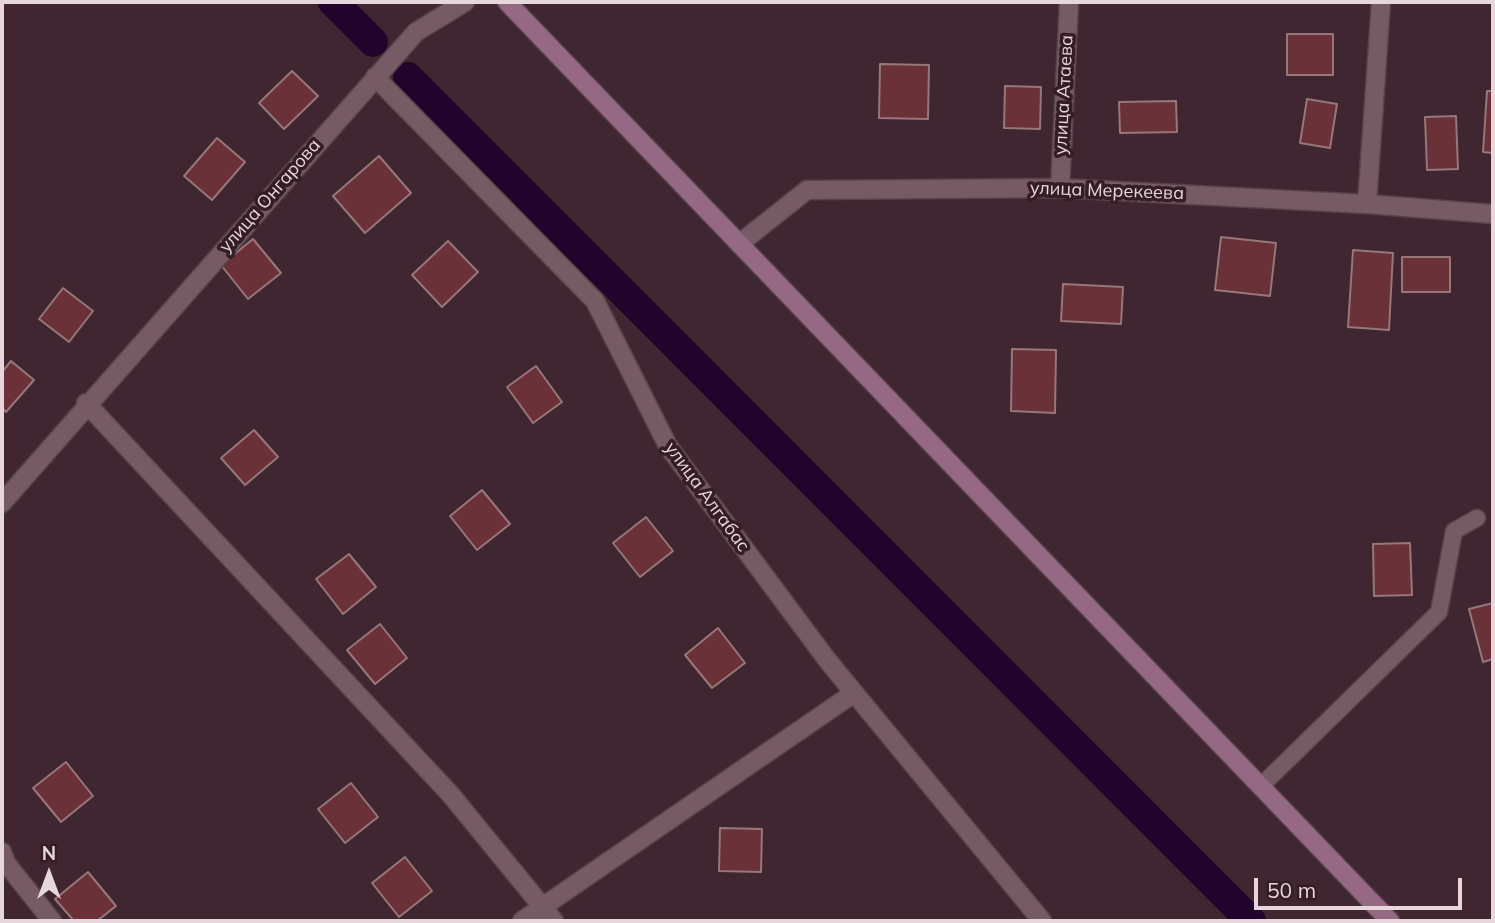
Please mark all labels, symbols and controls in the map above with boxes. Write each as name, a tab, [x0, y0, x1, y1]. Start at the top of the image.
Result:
street label: улица Атаева	[1050, 35, 1078, 155]
street label: улица Онгарова	[215, 135, 325, 257]
street label: улица Мерекеева	[1030, 178, 1184, 204]
street label: улица Алгабас	[660, 438, 754, 556]
north arrow	[14, 839, 84, 909]
text: N	[42, 841, 56, 865]
scale bar	[1257, 864, 1465, 908]
text: 50 m	[1267, 877, 1316, 903]

